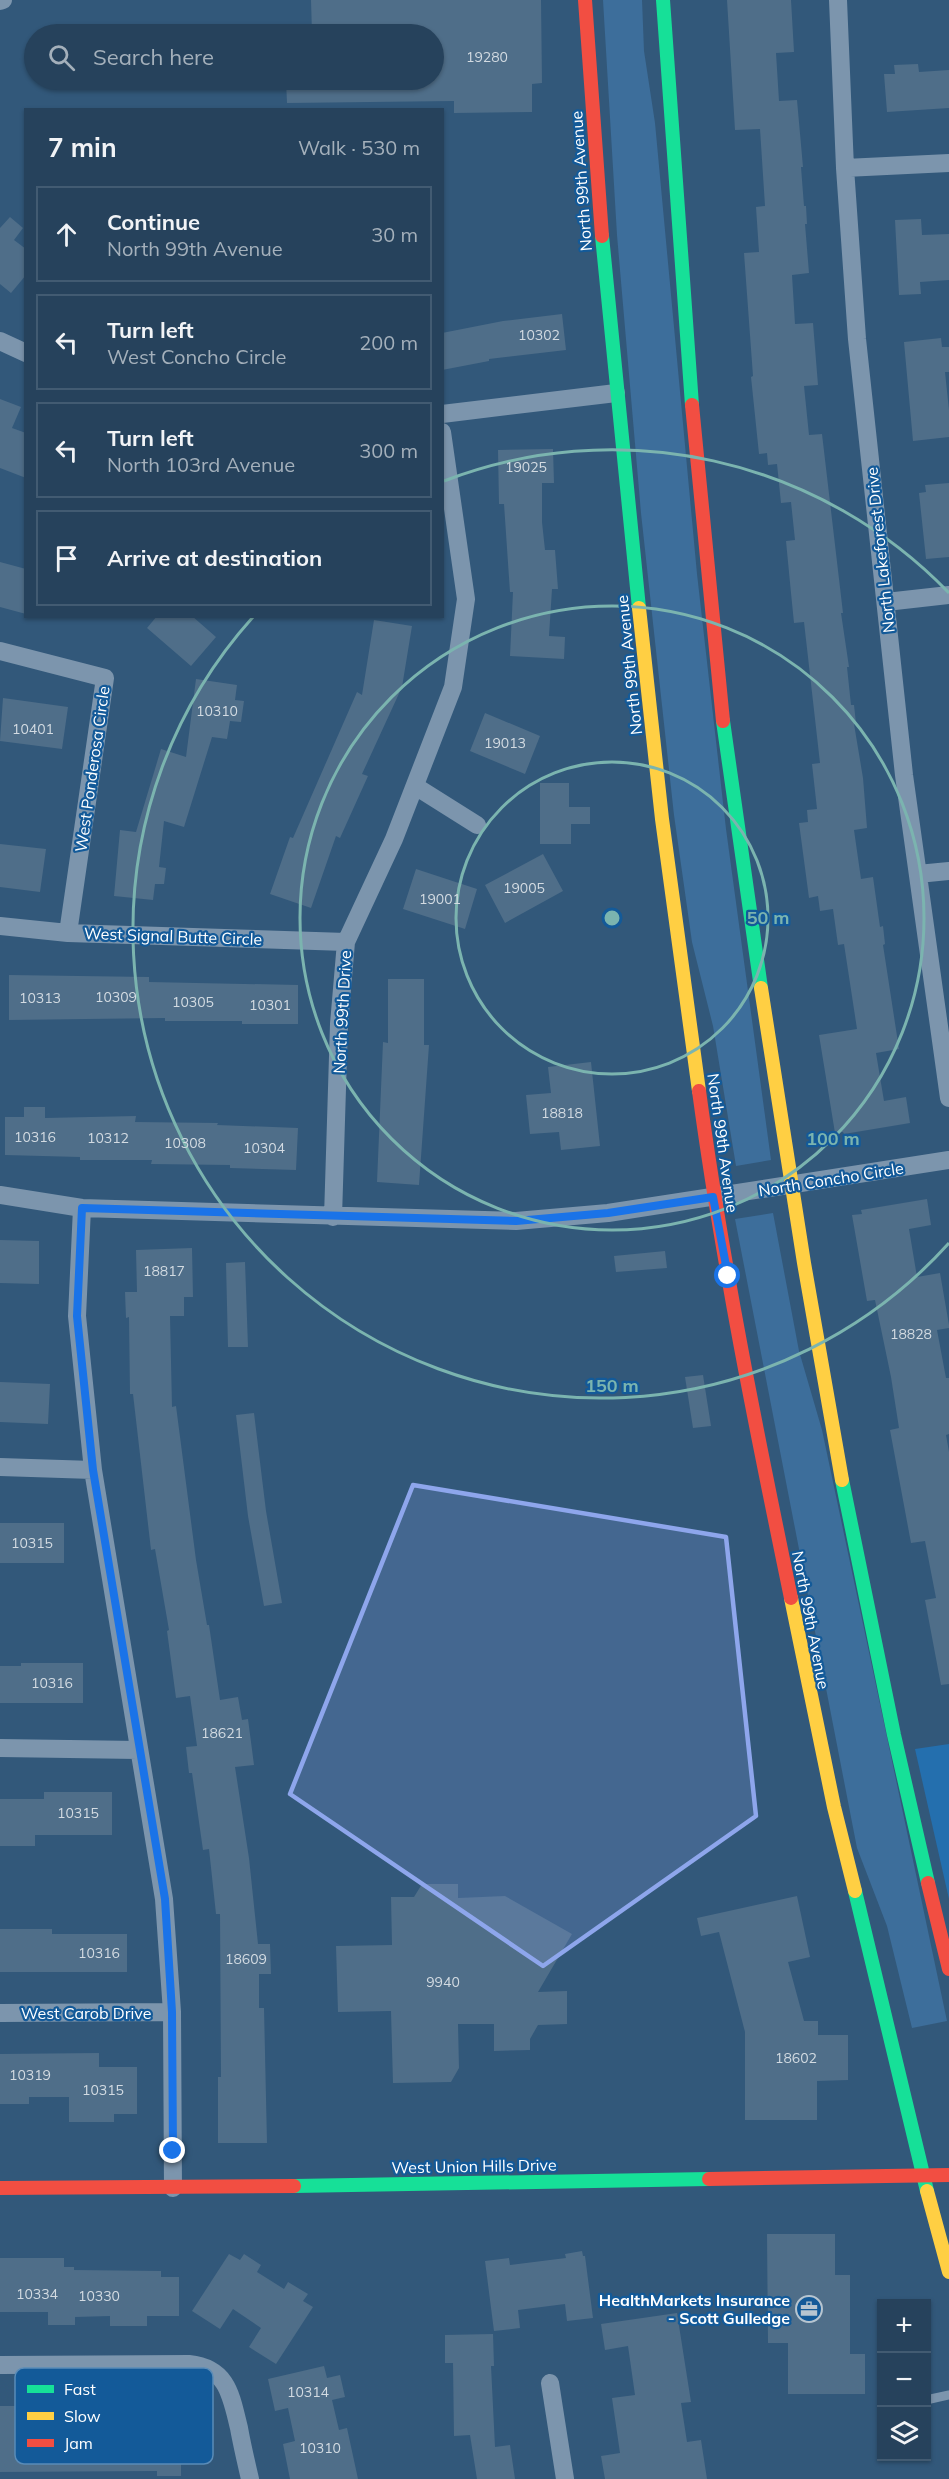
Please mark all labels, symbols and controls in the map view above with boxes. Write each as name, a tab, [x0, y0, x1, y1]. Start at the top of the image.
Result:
search box	[24, 24, 444, 90]
icon: search	[45, 41, 78, 74]
text: Search here	[93, 43, 214, 71]
house number: 19280	[466, 48, 508, 66]
street label: North 99th Avenue	[566, 110, 596, 252]
text: 7 min	[48, 131, 117, 164]
text: Walk · 530 m	[298, 135, 420, 160]
text: Continue	[107, 208, 200, 236]
icon: ahead	[50, 218, 83, 251]
text: 30 m	[371, 222, 418, 247]
text: North 99th Avenue	[107, 236, 283, 261]
text: Turn left	[107, 316, 194, 344]
icon: left	[50, 326, 83, 359]
house number: 10302	[518, 326, 560, 344]
text: 200 m	[359, 330, 418, 355]
text: West Concho Circle	[107, 344, 286, 369]
text: Turn left	[107, 424, 194, 452]
icon: left	[50, 434, 83, 467]
text: 300 m	[359, 438, 418, 463]
text: North 103rd Avenue	[107, 452, 295, 477]
house number: 19025	[505, 458, 547, 476]
street label: North Lakeforest Drive	[861, 466, 899, 634]
icon: arrive	[50, 542, 83, 575]
text: Arrive at destination	[107, 544, 322, 572]
street label: North 99th Avenue	[612, 594, 646, 736]
street label: West Ponderosa Circle	[70, 685, 114, 853]
house number: 10310	[196, 702, 238, 720]
house number: 10401	[12, 720, 54, 738]
house number: 19013	[484, 734, 526, 752]
house number: 19005	[503, 879, 545, 897]
house number: 19001	[419, 890, 461, 908]
text: 50 m	[747, 906, 789, 929]
centre of rings	[602, 908, 622, 928]
street label: West Signal Butte Circle	[84, 923, 262, 949]
street label: North 99th Drive	[329, 950, 355, 1074]
house number: 10309	[95, 988, 137, 1006]
house number: 10313	[19, 989, 61, 1007]
house number: 10305	[172, 993, 214, 1011]
house number: 10301	[249, 996, 291, 1014]
street label: North 99th Avenue	[703, 1072, 743, 1214]
house number: 18818	[541, 1104, 583, 1122]
text: 100 m	[806, 1127, 860, 1150]
house number: 10316	[14, 1128, 56, 1146]
house number: 10312	[87, 1129, 129, 1147]
house number: 10308	[164, 1134, 206, 1152]
house number: 10304	[243, 1139, 286, 1157]
street label: North Concho Circle	[757, 1158, 905, 1200]
house number: 18817	[143, 1262, 185, 1280]
route start	[714, 1262, 740, 1288]
house number: 18828	[890, 1325, 932, 1343]
text: 150 m	[585, 1374, 639, 1397]
house number: 10315	[11, 1534, 53, 1552]
street label: North 99th Avenue	[788, 1549, 834, 1691]
house number: 10316	[31, 1674, 73, 1692]
house number: 18621	[201, 1724, 243, 1742]
house number: 10315	[57, 1804, 99, 1822]
house number: 10316	[78, 1944, 120, 1962]
house number: 18609	[225, 1950, 267, 1968]
house number: 9940	[426, 1973, 460, 1991]
street label: West Carob Drive	[21, 2003, 151, 2023]
house number: 18602	[775, 2049, 817, 2067]
house number: 10319	[9, 2066, 51, 2084]
house number: 10315	[82, 2081, 124, 2099]
route end	[159, 2137, 185, 2163]
street label: West Union Hills Drive	[391, 2155, 557, 2177]
house number: 10334	[16, 2285, 59, 2303]
house number: 10330	[78, 2287, 120, 2305]
place label: HealthMarkets Insurance - Scott Gulledge	[599, 2290, 790, 2328]
office icon: HealthMarkets Insurance - Scott Gulledge	[794, 2294, 824, 2324]
map controls	[877, 2299, 931, 2461]
button: +	[877, 2299, 931, 2353]
button: −	[877, 2353, 931, 2407]
legend	[15, 2368, 213, 2464]
text: Fast	[64, 2379, 96, 2399]
house number: 10314	[287, 2383, 330, 2401]
text: Slow	[64, 2406, 101, 2426]
button: layers	[877, 2407, 931, 2461]
text: Jam	[64, 2433, 93, 2453]
house number: 10310	[299, 2439, 341, 2457]

